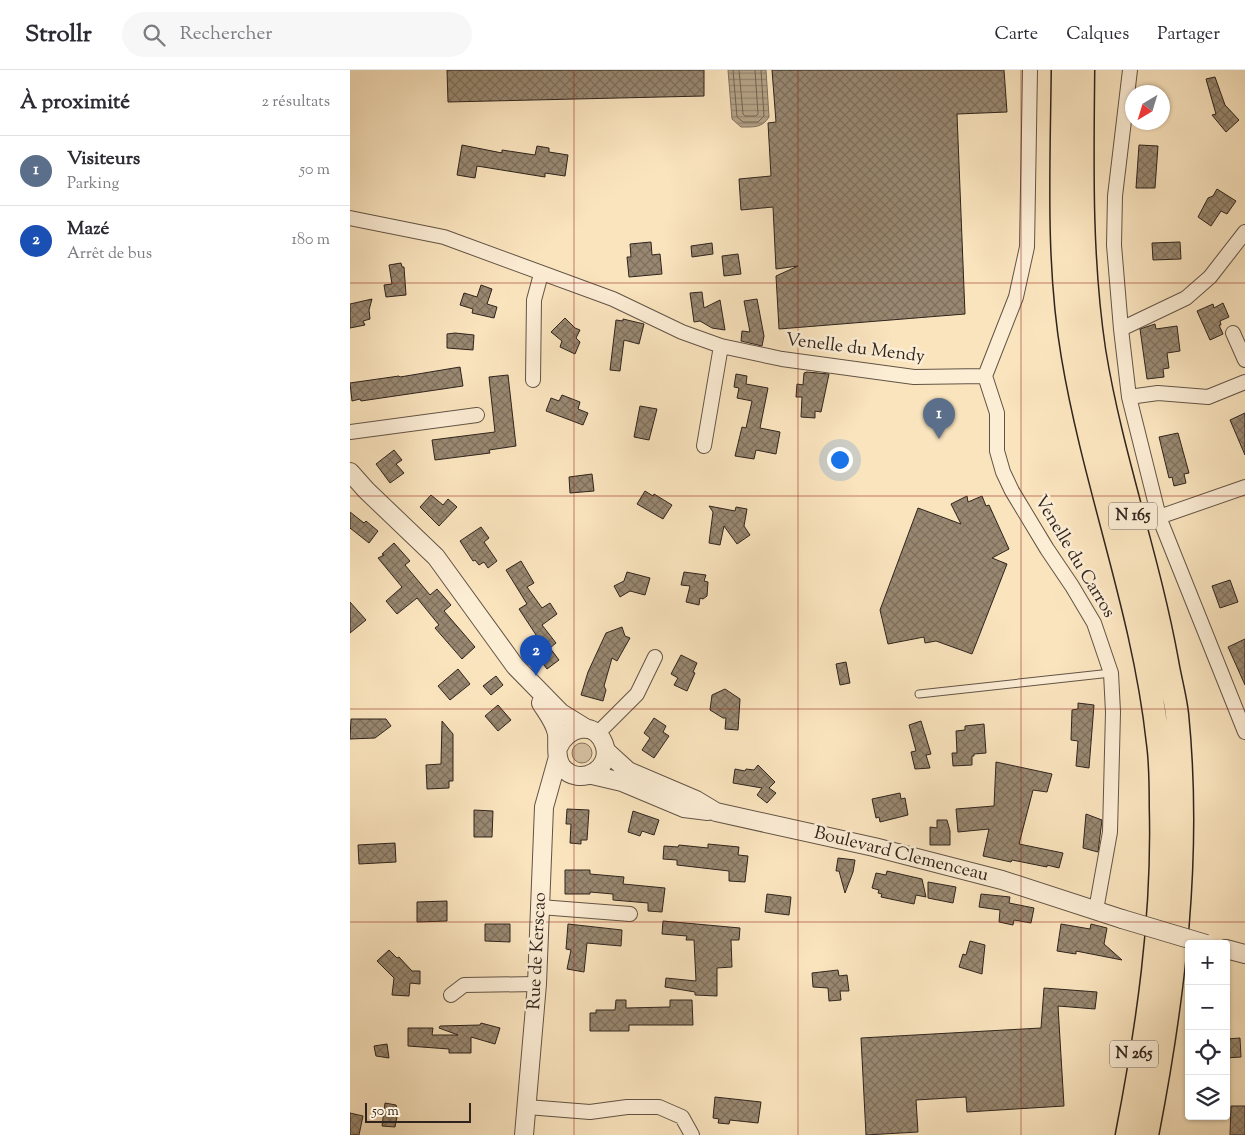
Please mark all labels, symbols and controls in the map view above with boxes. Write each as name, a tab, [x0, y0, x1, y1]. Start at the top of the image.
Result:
search box	[122, 12, 472, 57]
text: Strollr	[25, 18, 92, 52]
icon: search	[140, 21, 168, 49]
text: Rechercher	[180, 21, 273, 48]
text: Carte	[995, 22, 1038, 48]
text: Calques	[1066, 22, 1129, 48]
text: Partager	[1157, 22, 1220, 48]
north arrow	[1125, 85, 1170, 130]
text: À proximité	[20, 88, 130, 118]
text: 2 résultats	[261, 91, 330, 114]
text: Visiteurs	[67, 146, 140, 173]
text: 1	[33, 159, 39, 182]
text: 50 m	[299, 159, 330, 182]
text: Parking	[67, 173, 119, 196]
text: Mazé	[67, 216, 109, 243]
text: 2	[32, 229, 40, 252]
text: 180 m	[291, 229, 330, 252]
text: Arrêt de bus	[67, 243, 152, 266]
street label: Venelle du Mendy	[784, 328, 926, 370]
pin: 1	[923, 398, 955, 439]
your location	[827, 447, 853, 473]
street label: Venelle du Carros	[1027, 491, 1121, 623]
road number: N 165	[1109, 502, 1157, 530]
pin: 2	[520, 635, 552, 676]
street label: Boulevard Clemenceau	[811, 821, 991, 889]
street label: Rue de Kerscao	[522, 891, 554, 1010]
map controls	[1185, 940, 1230, 1120]
button: +	[1185, 940, 1230, 985]
button: −	[1185, 985, 1230, 1030]
button: locate	[1185, 1030, 1230, 1075]
road number: N 265	[1110, 1041, 1158, 1068]
button: layers	[1185, 1075, 1230, 1120]
scale bar	[365, 1100, 471, 1123]
text: 50 m	[372, 1102, 399, 1122]

